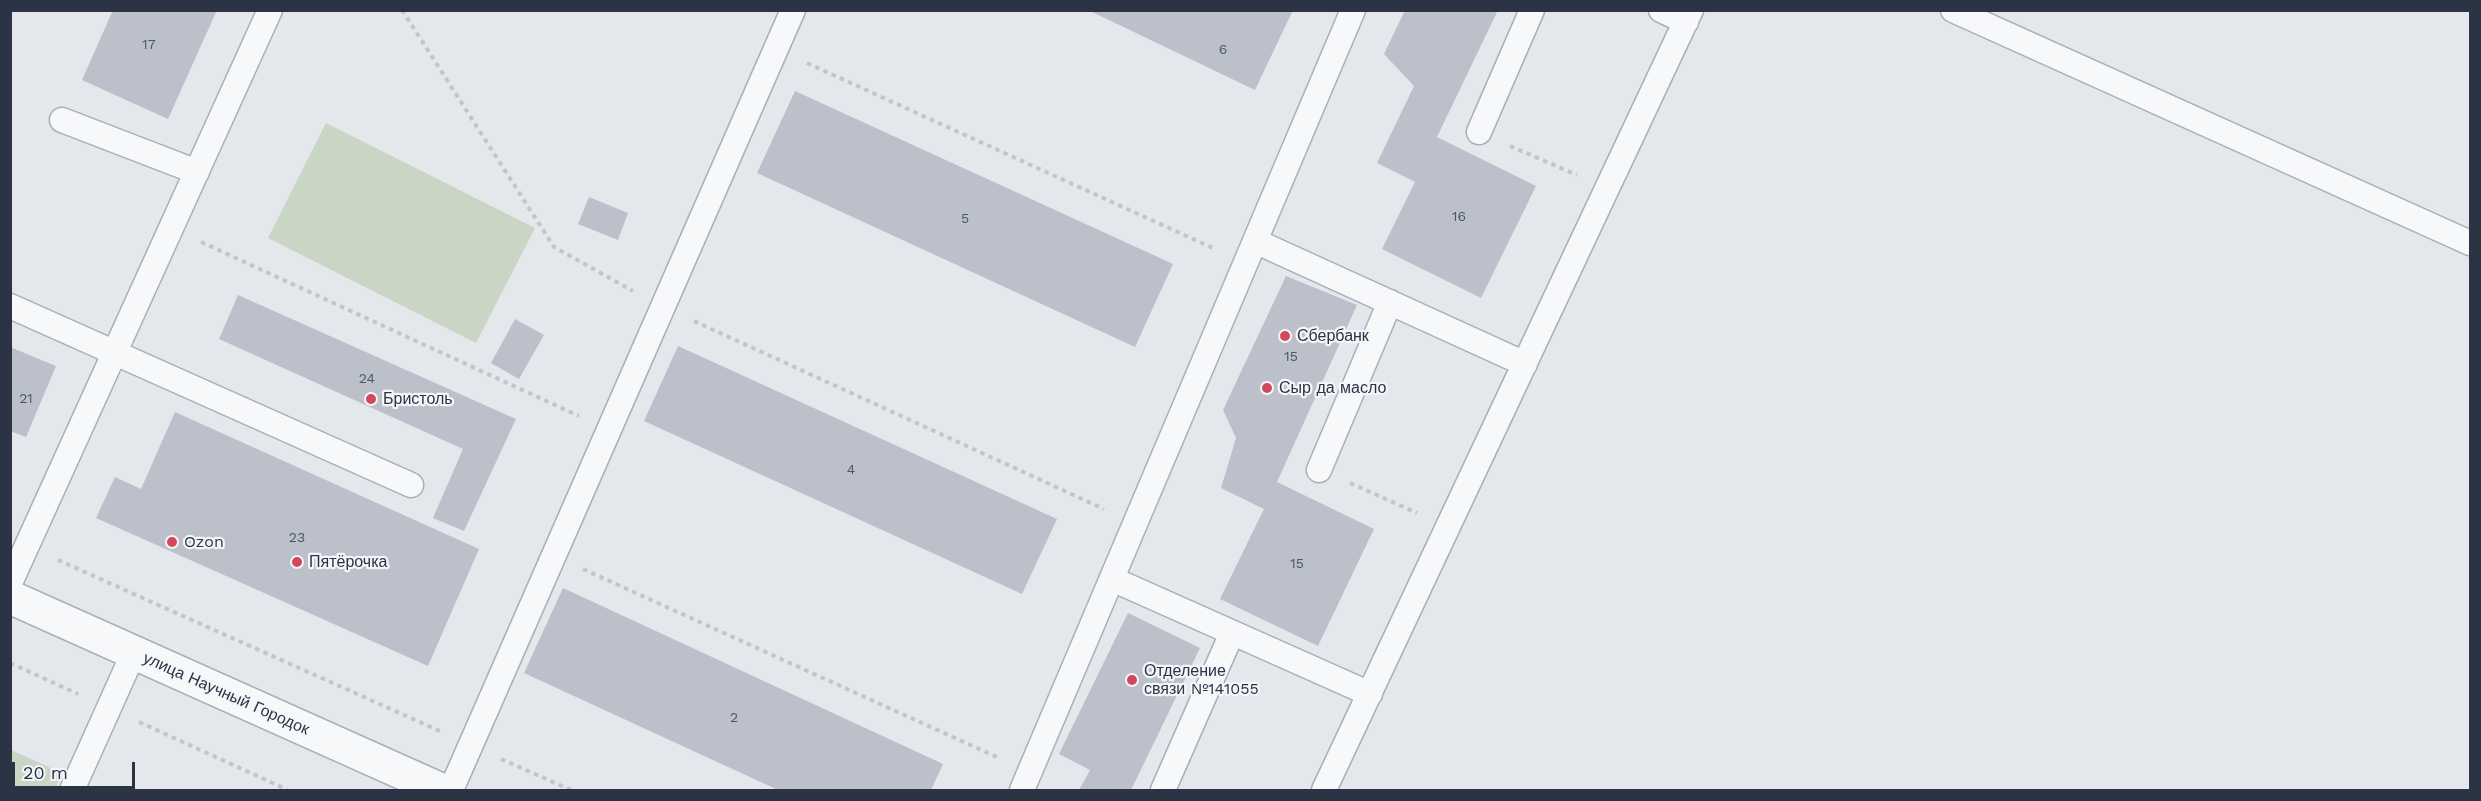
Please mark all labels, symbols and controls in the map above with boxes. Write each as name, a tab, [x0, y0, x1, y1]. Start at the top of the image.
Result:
house number: 17	[142, 37, 156, 53]
house number: 6	[1219, 42, 1227, 58]
house number: 16	[1452, 209, 1466, 225]
house number: 5	[961, 211, 969, 227]
place label: Сбербанк	[1297, 326, 1369, 346]
marker: Сбербанк	[1278, 329, 1292, 343]
house number: 15	[1284, 349, 1298, 365]
house number: 24	[359, 371, 375, 387]
place label: Сыр да масло	[1279, 378, 1386, 398]
marker: Сыр да масло	[1260, 381, 1274, 395]
place label: Бристоль	[383, 389, 453, 409]
house number: 21	[19, 391, 33, 407]
marker: Бристоль	[364, 392, 378, 406]
house number: 4	[847, 462, 855, 478]
house number: 23	[289, 530, 305, 546]
place label: Ozon	[184, 532, 224, 552]
marker: Ozon	[165, 535, 179, 549]
place label: Пятёрочка	[309, 552, 387, 572]
marker: Пятёрочка	[290, 555, 304, 569]
house number: 15	[1290, 556, 1304, 572]
street label: улица Научный Городок	[140, 649, 312, 739]
place label: Отделение связи №141055	[1144, 661, 1259, 699]
marker: Отделение связи №141055	[1125, 673, 1139, 687]
house number: 2	[730, 710, 738, 726]
scale bar	[15, 750, 138, 788]
text: 20 m	[23, 762, 68, 783]

